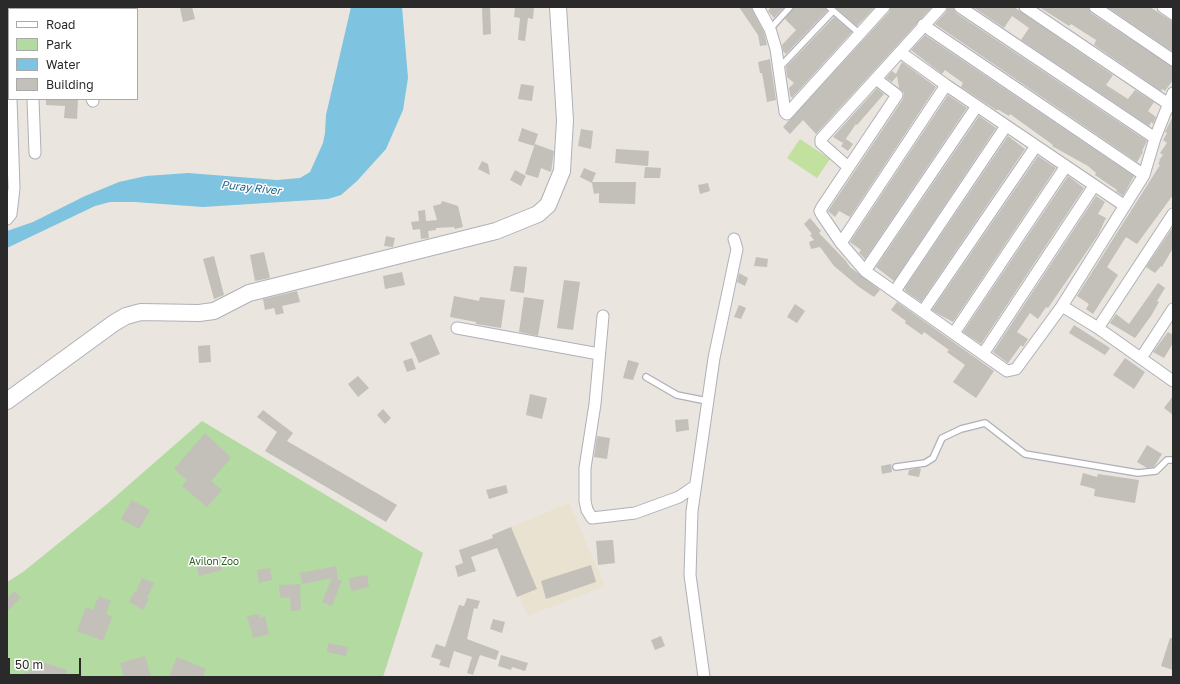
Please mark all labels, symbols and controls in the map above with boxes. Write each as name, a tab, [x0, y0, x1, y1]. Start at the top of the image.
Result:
legend	[8, 8, 138, 100]
text: Road	[46, 17, 75, 32]
text: Park	[46, 37, 72, 52]
text: Water	[46, 57, 80, 72]
text: Building	[46, 77, 94, 92]
water label: Puray River	[220, 178, 282, 198]
park label: Avilon Zoo	[189, 556, 239, 568]
scale bar	[10, 650, 83, 676]
text: 50 m	[15, 657, 43, 672]

